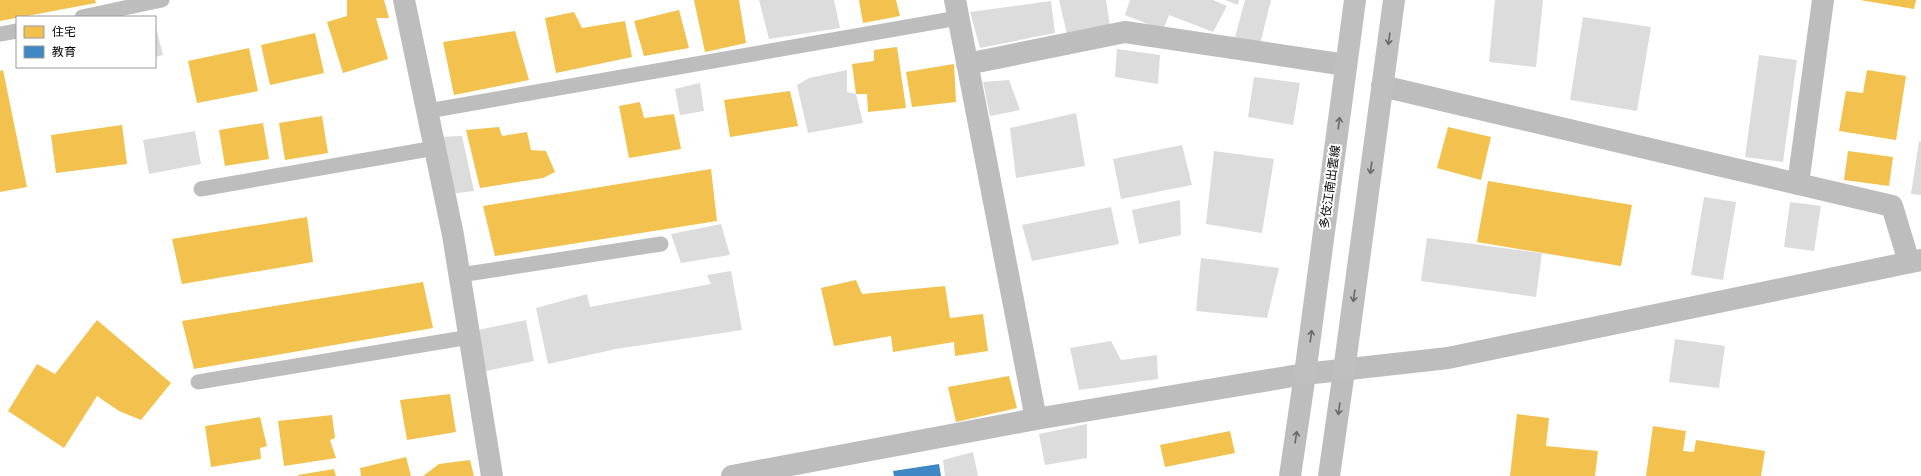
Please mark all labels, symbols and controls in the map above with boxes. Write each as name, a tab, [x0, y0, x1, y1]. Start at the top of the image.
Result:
legend	[16, 16, 156, 68]
text: 住宅	[52, 25, 76, 39]
one-way arrow	[1385, 32, 1392, 45]
text: 教育	[52, 45, 76, 59]
one-way arrow	[1335, 117, 1342, 130]
street label: 多伎江南出雲線	[1317, 144, 1343, 230]
one-way arrow	[1367, 161, 1375, 174]
one-way arrow	[1350, 289, 1358, 302]
one-way arrow	[1307, 329, 1314, 342]
one-way arrow	[1335, 402, 1343, 415]
one-way arrow	[1292, 431, 1300, 444]

